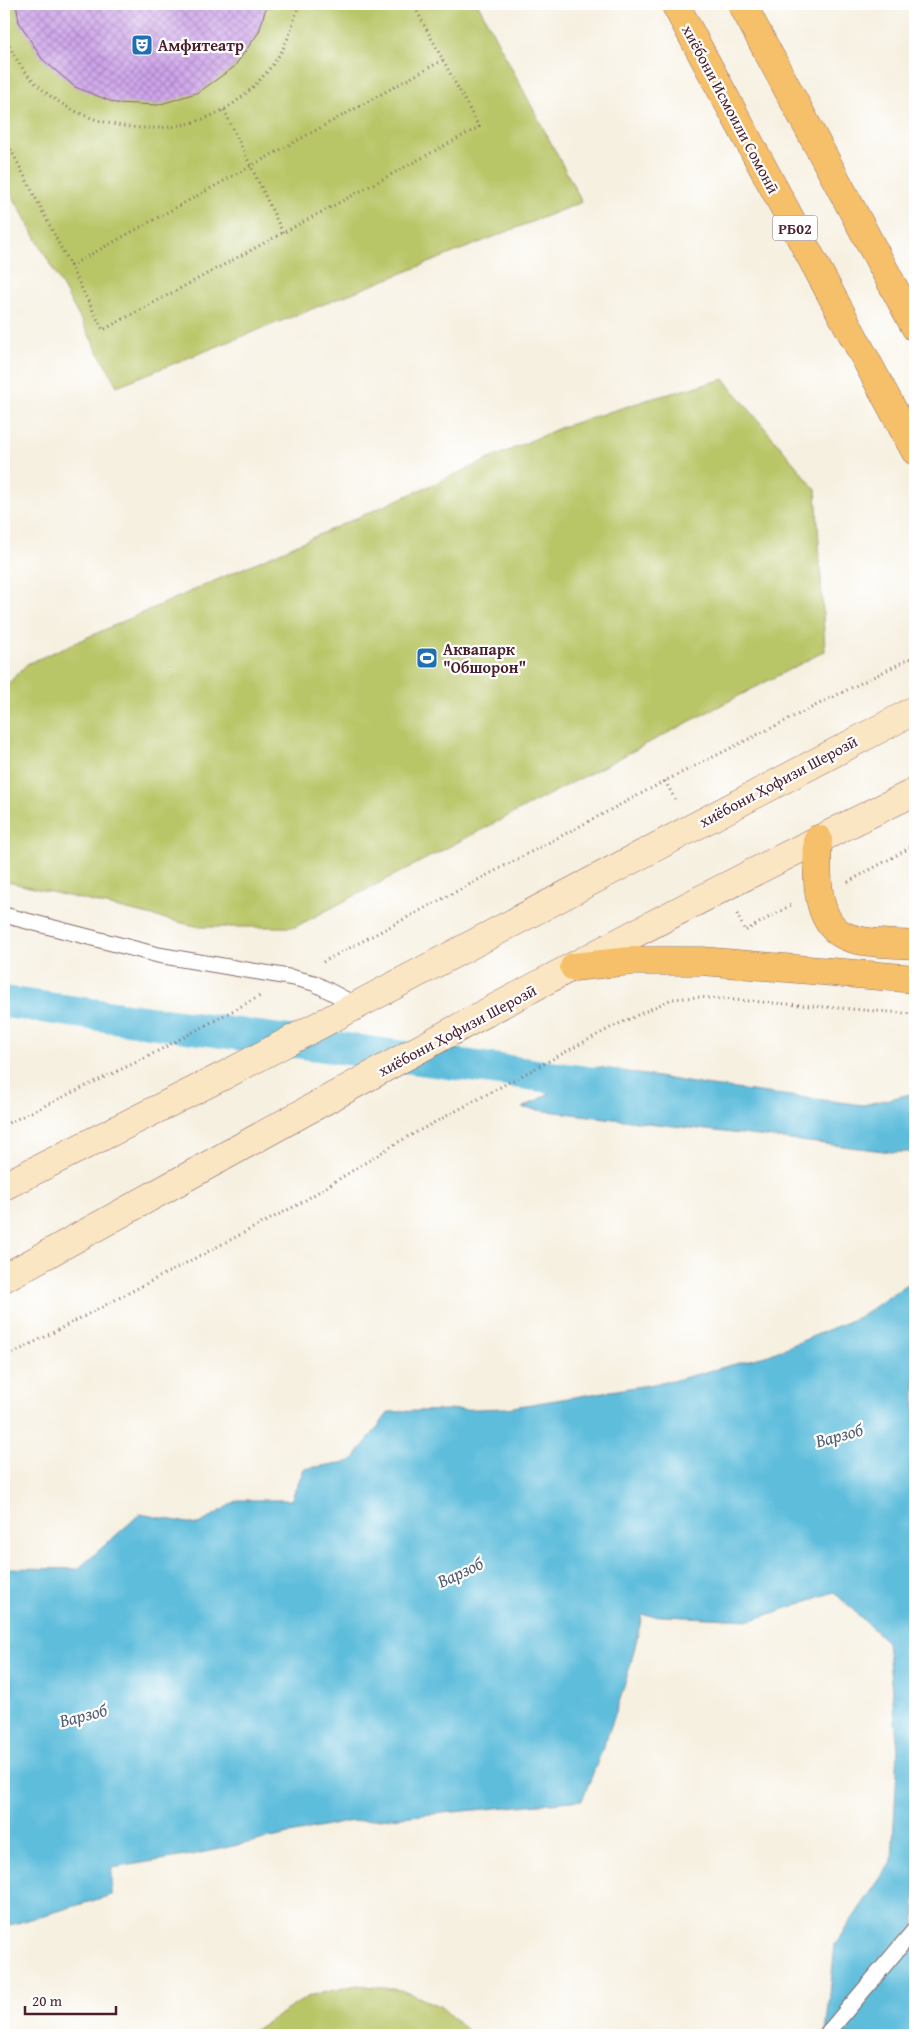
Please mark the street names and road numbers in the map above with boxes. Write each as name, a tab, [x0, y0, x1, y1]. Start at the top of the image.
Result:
street label: хиёбони Исмоили Сомонӣ	[676, 20, 786, 198]
road number: РБ02	[772, 216, 818, 240]
street label: хиёбони Ҳофизи Шерозӣ	[694, 729, 862, 833]
street label: хиёбони Ҳофизи Шерозӣ	[373, 978, 541, 1082]

